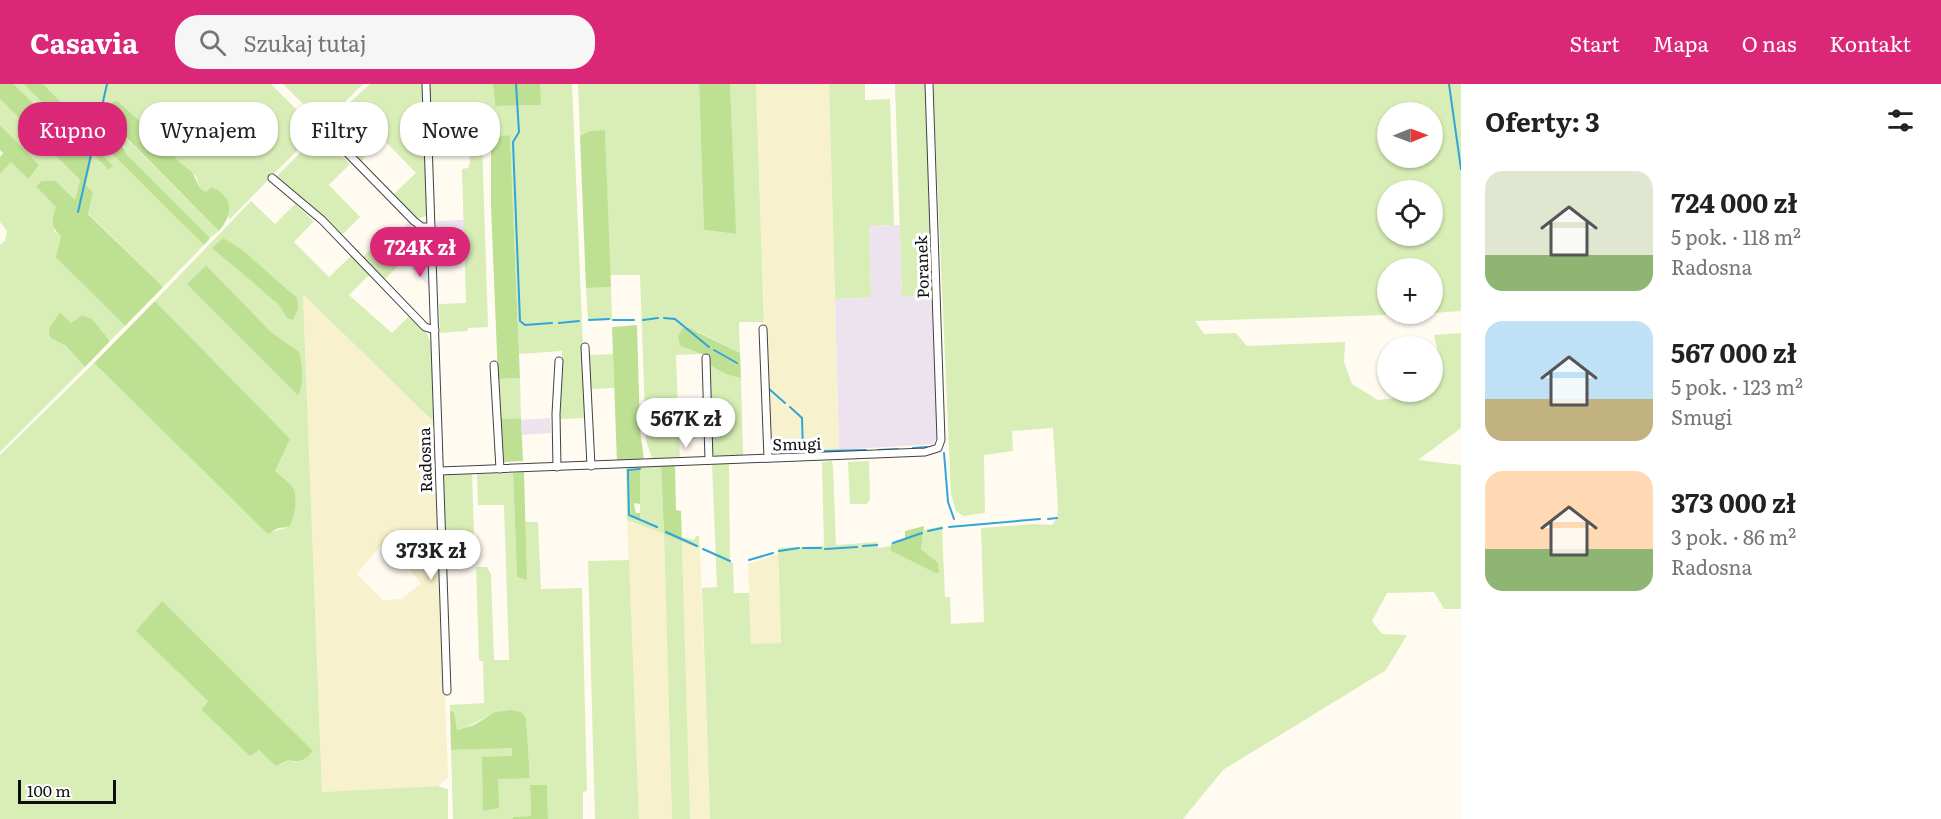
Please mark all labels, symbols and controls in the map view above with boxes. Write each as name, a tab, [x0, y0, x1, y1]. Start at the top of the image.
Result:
search box	[175, 15, 595, 69]
text: Casavia	[30, 21, 139, 63]
icon: search	[196, 26, 229, 59]
text: Szukaj tutaj	[244, 26, 366, 59]
text: Start	[1570, 27, 1620, 58]
text: Mapa	[1653, 27, 1709, 58]
text: O nas	[1742, 27, 1796, 58]
text: Kontakt	[1829, 27, 1911, 58]
text: Oferty: 3	[1485, 101, 1600, 140]
chip: Kupno	[18, 102, 127, 156]
chip: Wynajem	[139, 102, 278, 156]
chip: Filtry	[290, 102, 388, 156]
chip: Nowe	[400, 102, 500, 156]
north arrow	[1377, 102, 1443, 168]
map controls	[1377, 102, 1443, 402]
icon: filters	[1884, 104, 1917, 137]
button: locate	[1377, 180, 1443, 246]
text: 724 000 zł	[1671, 182, 1797, 221]
icon: home	[1533, 195, 1605, 267]
text: 5 pok. · 118 m²	[1671, 221, 1801, 251]
pin: 724K zł	[365, 227, 475, 278]
text: 724K zł	[384, 231, 456, 261]
street label: Poranek	[908, 235, 934, 299]
text: Radosna	[1671, 251, 1752, 281]
button: +	[1377, 258, 1443, 324]
text: 567 000 zł	[1671, 332, 1797, 371]
button: −	[1377, 336, 1443, 402]
icon: home	[1533, 345, 1605, 417]
text: 5 pok. · 123 m²	[1671, 371, 1803, 401]
pin: 567K zł	[631, 398, 741, 449]
text: Smugi	[1671, 401, 1732, 431]
text: 567K zł	[650, 402, 722, 432]
street label: Radosna	[411, 427, 437, 493]
street label: Smugi	[772, 431, 822, 455]
text: 373 000 zł	[1671, 482, 1796, 521]
icon: home	[1533, 495, 1605, 567]
text: 3 pok. · 86 m²	[1671, 521, 1796, 551]
pin: 373K zł	[376, 530, 486, 581]
text: 373K zł	[396, 534, 466, 564]
text: Radosna	[1671, 551, 1752, 581]
scale bar	[18, 777, 116, 804]
text: 100 m	[27, 778, 71, 802]

